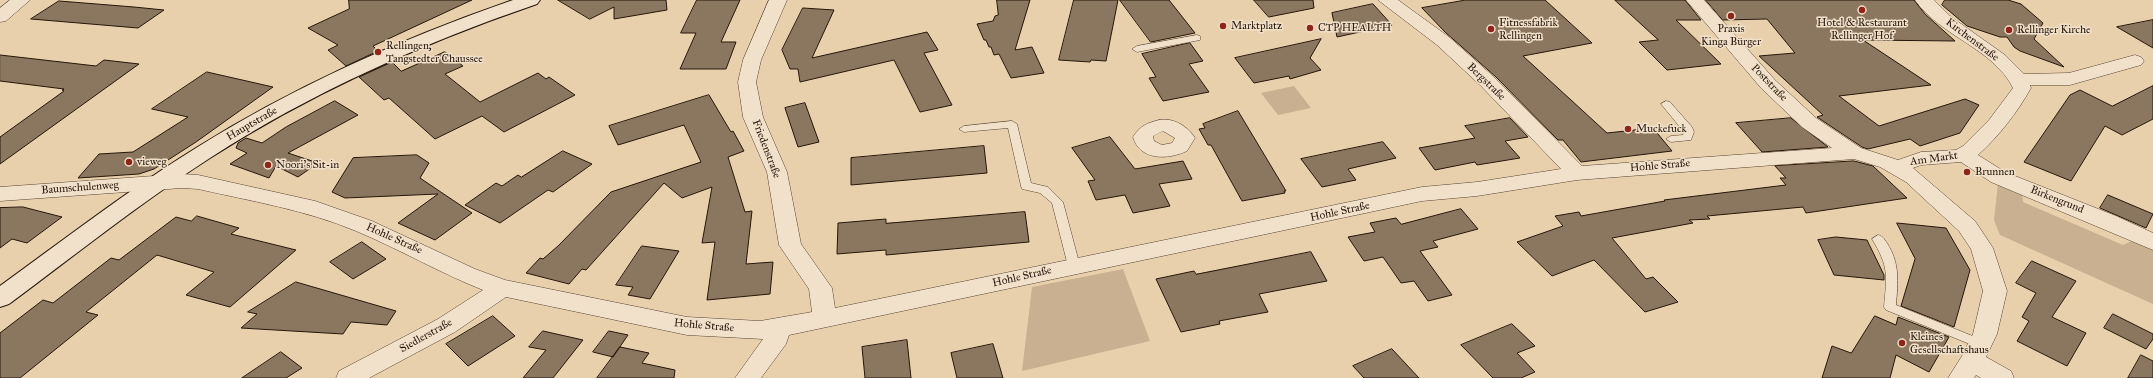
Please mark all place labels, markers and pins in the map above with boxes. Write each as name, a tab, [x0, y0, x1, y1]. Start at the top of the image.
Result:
marker: Hotel & Restaurant Rellinger Hof	[1857, 5, 1867, 15]
marker: Praxis Kinga Bürger	[1726, 11, 1736, 21]
place label: Fitnessfabrik Rellingen	[1499, 16, 1558, 42]
place label: Hotel & Restaurant Rellinger Hof	[1817, 16, 1907, 42]
place label: Marktplatz	[1231, 19, 1282, 33]
marker: Marktplatz	[1218, 21, 1228, 31]
place label: CTP HEALTH	[1318, 21, 1391, 35]
place label: Praxis Kinga Bürger	[1701, 22, 1761, 48]
marker: CTP HEALTH	[1305, 23, 1315, 33]
place label: Rellinger Kirche	[2017, 23, 2091, 37]
marker: Fitnessfabrik Rellingen	[1486, 24, 1496, 34]
marker: Rellinger Kirche	[2004, 25, 2014, 35]
place label: Rellingen, Tangstedter Chaussee	[386, 39, 483, 65]
marker: Rellingen, Tangstedter Chaussee	[373, 47, 383, 57]
place label: Muckefuck	[1636, 122, 1687, 136]
marker: Muckefuck	[1623, 124, 1633, 134]
place label: vieweg	[137, 155, 167, 169]
marker: vieweg	[124, 157, 134, 167]
place label: Noori's Sit-in	[276, 158, 339, 172]
marker: Noori's Sit-in	[263, 160, 273, 170]
place label: Brunnen	[1975, 165, 2015, 179]
marker: Brunnen	[1962, 167, 1972, 177]
place label: Kleines Gesellschaftshaus	[1910, 330, 1989, 356]
marker: Kleines Gesellschaftshaus	[1897, 338, 1907, 348]

